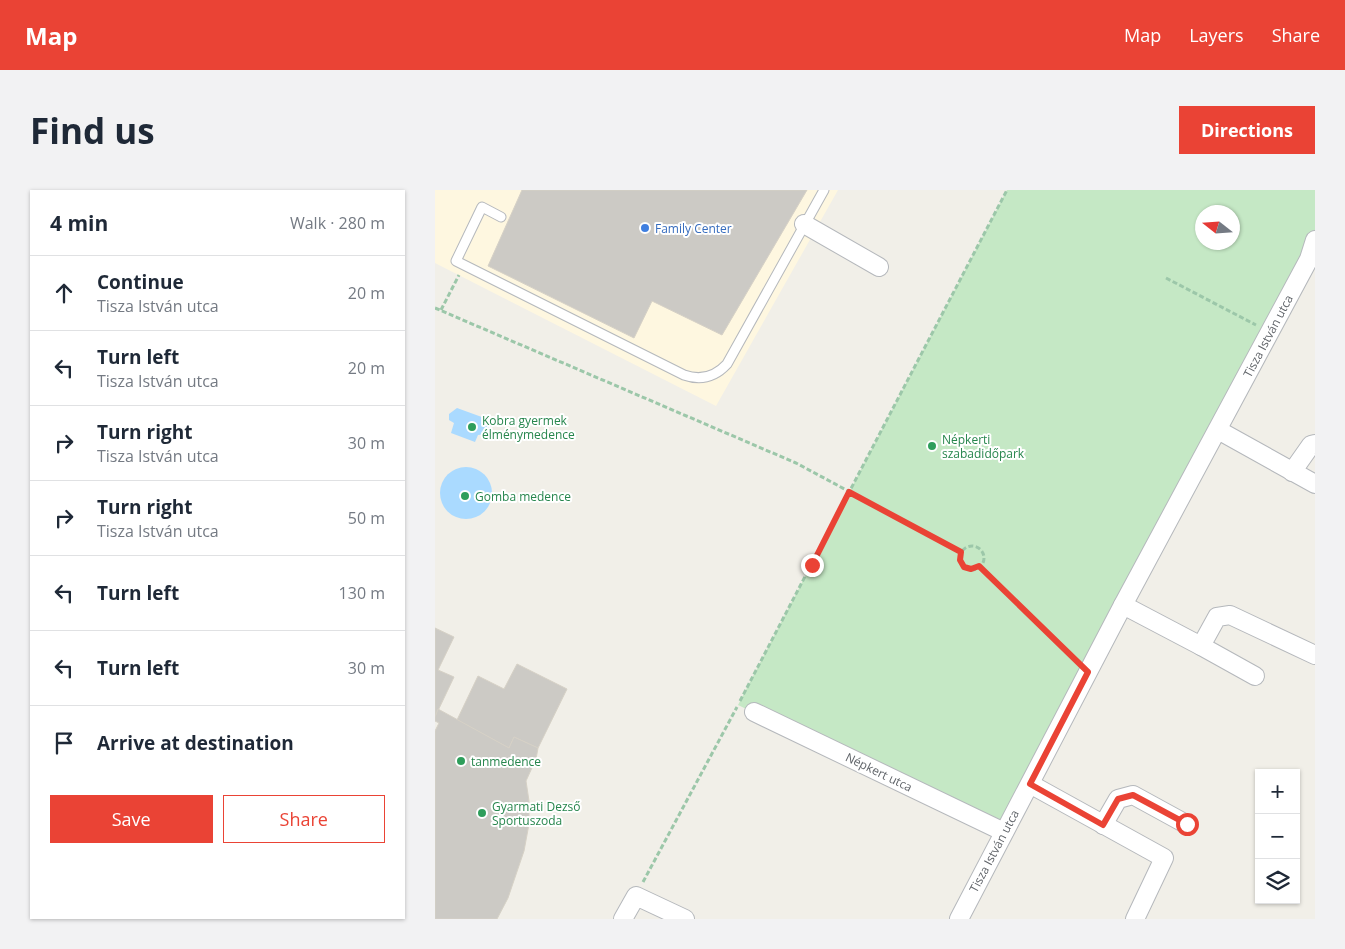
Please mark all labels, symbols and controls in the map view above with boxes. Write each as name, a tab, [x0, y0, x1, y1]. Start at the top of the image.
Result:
text: Map	[25, 19, 77, 52]
text: Map	[1124, 23, 1161, 47]
text: Layers	[1189, 23, 1244, 47]
text: Share	[1272, 23, 1320, 47]
button: Directions	[1179, 106, 1315, 154]
text: Find us	[30, 107, 155, 154]
north arrow	[1195, 205, 1240, 250]
text: 4 min	[50, 209, 108, 237]
text: Walk · 280 m	[290, 212, 385, 234]
place label: Family Center	[655, 220, 732, 237]
marker: Family Center	[639, 222, 651, 234]
text: Continue	[97, 269, 184, 295]
icon: ahead	[50, 279, 78, 307]
text: 20 m	[348, 282, 385, 304]
street label: Tisza István utca	[1239, 292, 1297, 380]
text: Tisza István utca	[97, 295, 219, 317]
text: Turn left	[97, 344, 179, 370]
icon: left	[50, 354, 78, 382]
text: 20 m	[348, 357, 385, 379]
text: Tisza István utca	[97, 370, 219, 392]
place label: Kobra gyermek élménymedence	[482, 412, 575, 443]
text: Turn right	[97, 419, 192, 445]
marker: Kobra gyermek élménymedence	[466, 421, 478, 433]
icon: right	[50, 429, 78, 457]
place label: Népkerti szabadidőpark	[942, 431, 1025, 462]
text: 30 m	[348, 432, 385, 454]
marker: Népkerti szabadidőpark	[926, 440, 938, 452]
text: Tisza István utca	[97, 445, 219, 467]
place label: Gomba medence	[475, 488, 571, 505]
marker: Gomba medence	[459, 490, 471, 502]
text: Turn right	[97, 494, 192, 520]
icon: right	[50, 504, 78, 532]
text: 50 m	[348, 507, 385, 529]
text: Tisza István utca	[97, 520, 219, 542]
route end	[801, 554, 824, 577]
icon: left	[50, 579, 78, 607]
text: Turn left	[97, 580, 179, 606]
text: 130 m	[339, 582, 385, 604]
icon: left	[50, 654, 78, 682]
text: Turn left	[97, 655, 179, 681]
text: 30 m	[348, 657, 385, 679]
icon: arrive	[50, 729, 78, 757]
text: Arrive at destination	[97, 730, 294, 756]
street label: Népkert utca	[843, 748, 915, 796]
place label: tanmedence	[471, 753, 541, 770]
marker: tanmedence	[455, 755, 467, 767]
map controls	[1255, 769, 1300, 904]
button: +	[1255, 769, 1300, 814]
button: Save	[50, 795, 213, 843]
button: Share	[223, 795, 385, 843]
place label: Gyarmati Dezső Sportuszoda	[492, 798, 581, 829]
marker: Gyarmati Dezső Sportuszoda	[476, 807, 488, 819]
street label: Tisza István utca	[965, 807, 1023, 895]
route start	[1176, 813, 1199, 836]
button: −	[1255, 814, 1300, 859]
button: layers	[1255, 859, 1300, 904]

